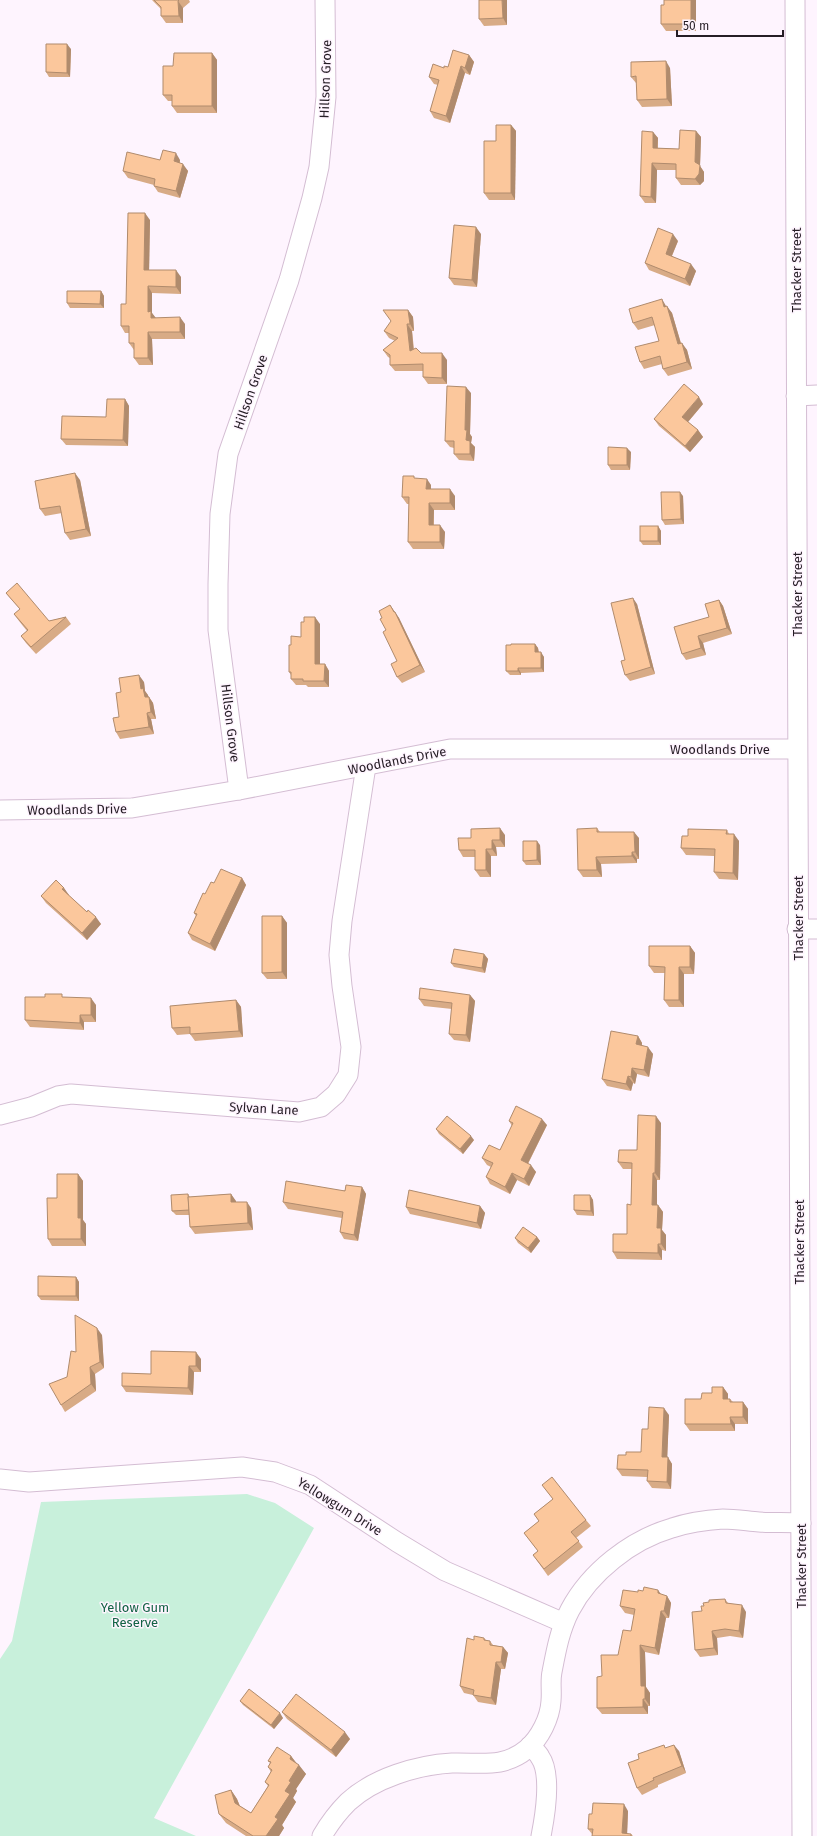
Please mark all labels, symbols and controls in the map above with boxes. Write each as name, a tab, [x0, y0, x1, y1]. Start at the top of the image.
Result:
scale bar	[677, 12, 783, 38]
text: 50 m	[683, 19, 709, 33]
street label: Hillson Grove	[317, 39, 334, 119]
street label: Thacker Street	[789, 227, 804, 312]
street label: Hillson Grove	[231, 353, 270, 432]
street label: Thacker Street	[790, 551, 805, 636]
street label: Hillson Grove	[218, 683, 243, 763]
street label: Woodlands Drive	[670, 742, 770, 757]
street label: Woodlands Drive	[347, 744, 448, 777]
street label: Woodlands Drive	[27, 801, 127, 818]
street label: Thacker Street	[791, 875, 806, 960]
street label: Sylvan Lane	[229, 1099, 299, 1118]
street label: Thacker Street	[792, 1199, 807, 1284]
street label: Yellowgum Drive	[295, 1474, 385, 1539]
street label: Thacker Street	[794, 1523, 809, 1608]
park label: Yellow Gum Reserve	[101, 1600, 169, 1630]

